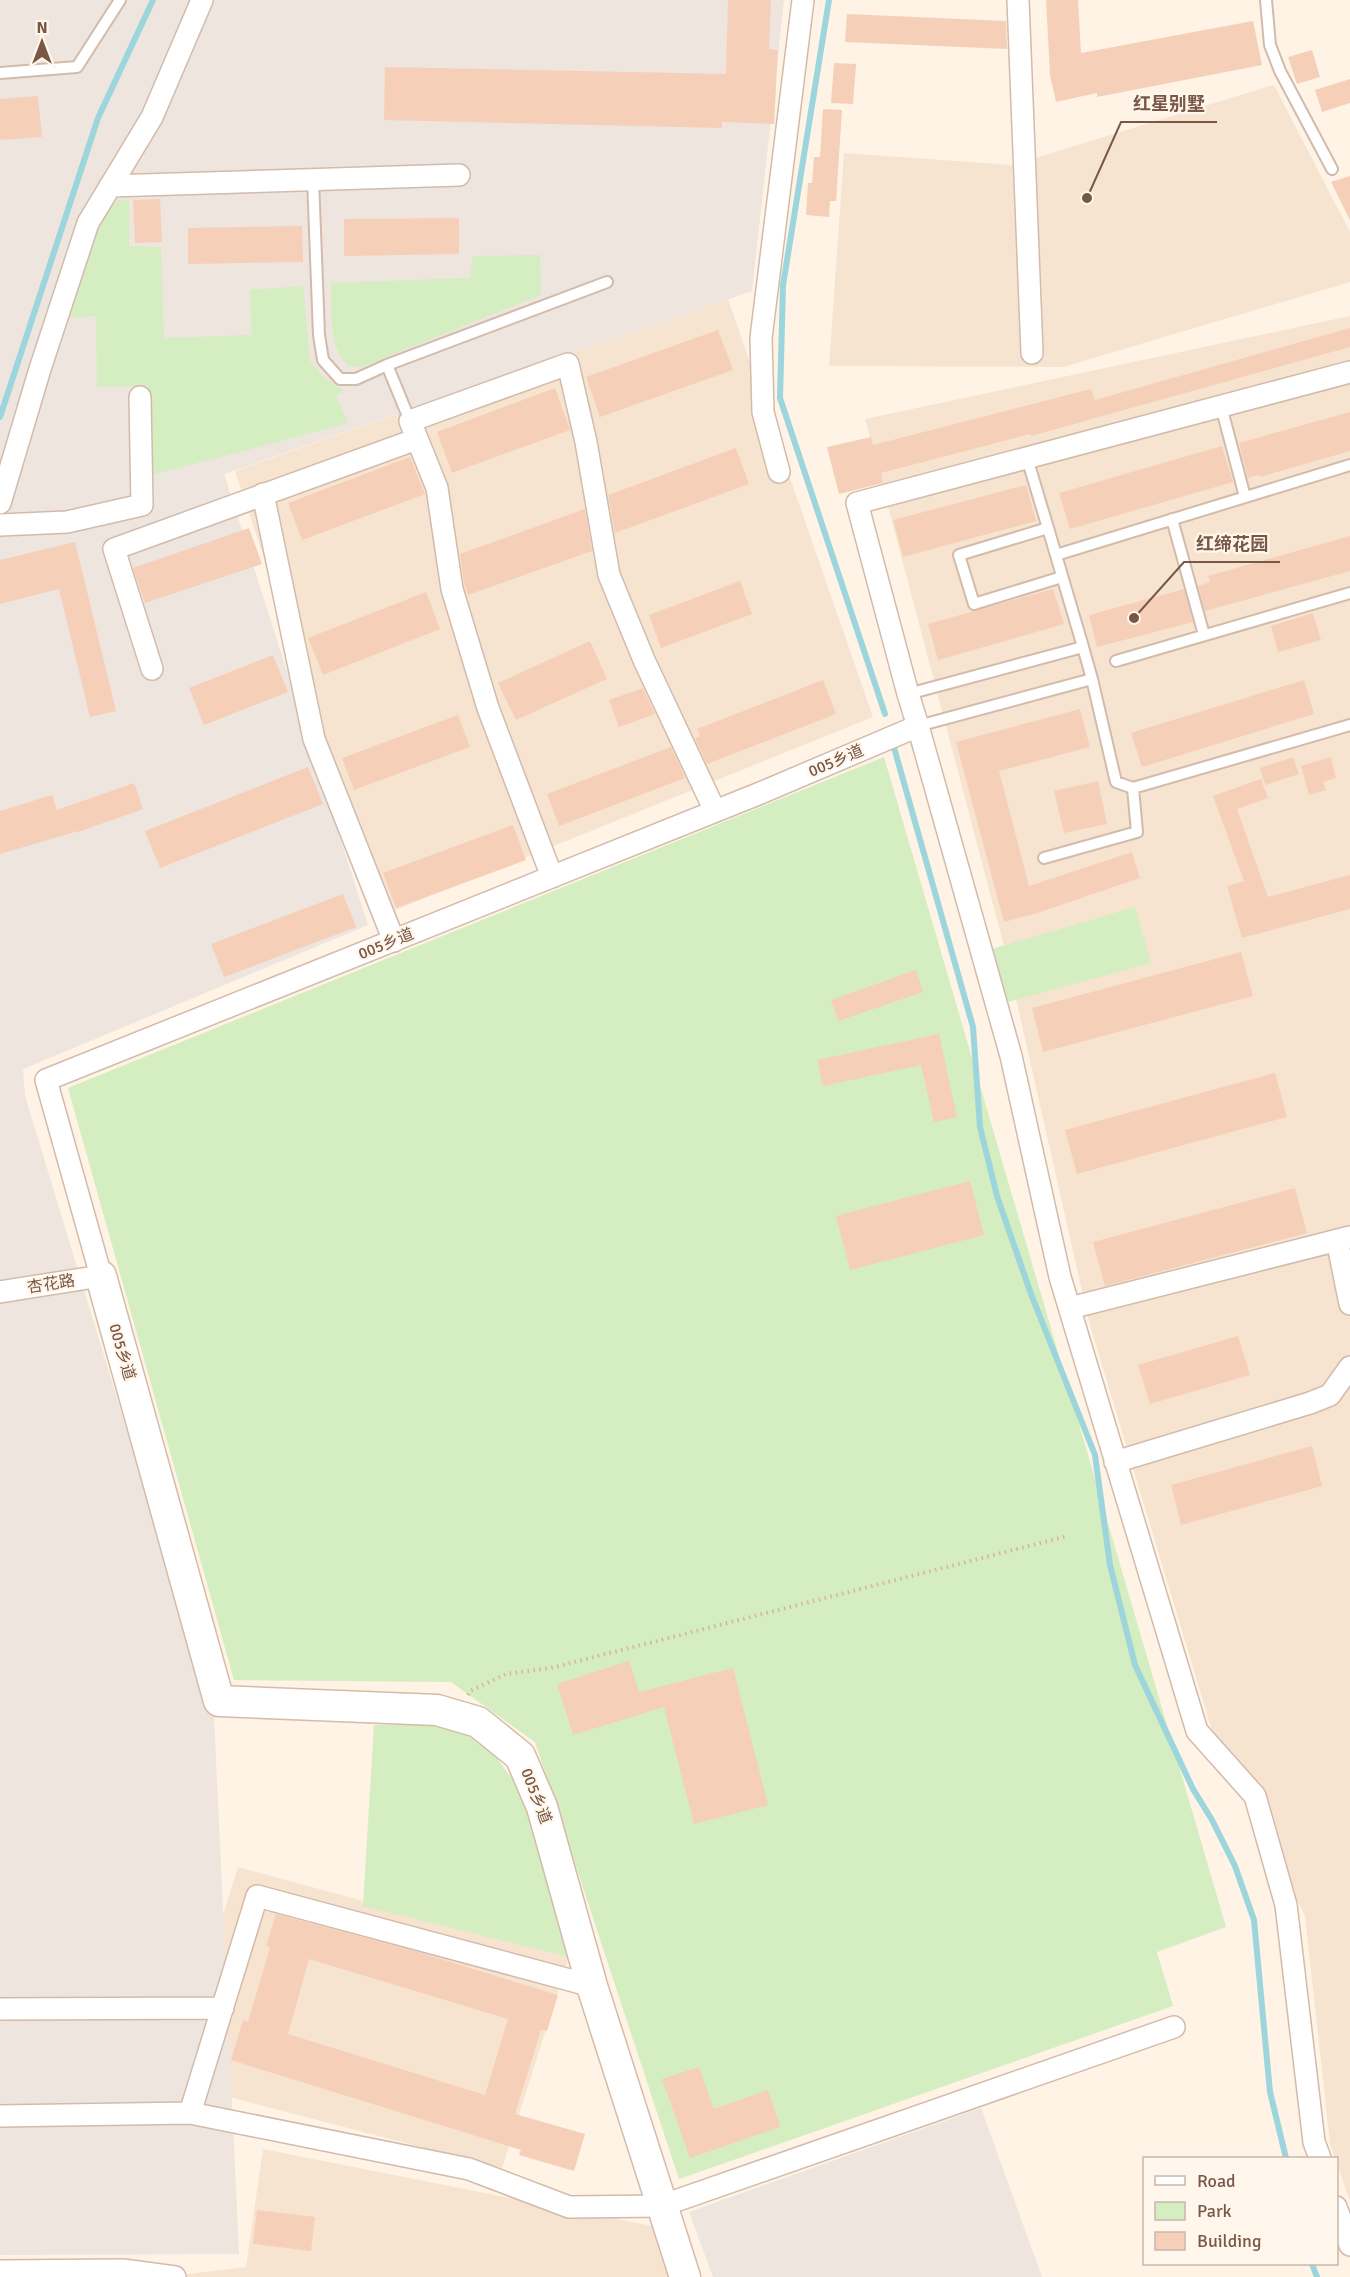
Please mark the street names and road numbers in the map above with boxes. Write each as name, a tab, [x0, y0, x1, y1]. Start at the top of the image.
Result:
street label: 005乡道	[805, 740, 867, 782]
street label: 005乡道	[355, 924, 417, 964]
street label: 杏花路	[26, 1270, 76, 1298]
street label: 005乡道	[104, 1321, 140, 1383]
street label: 005乡道	[516, 1765, 556, 1827]

